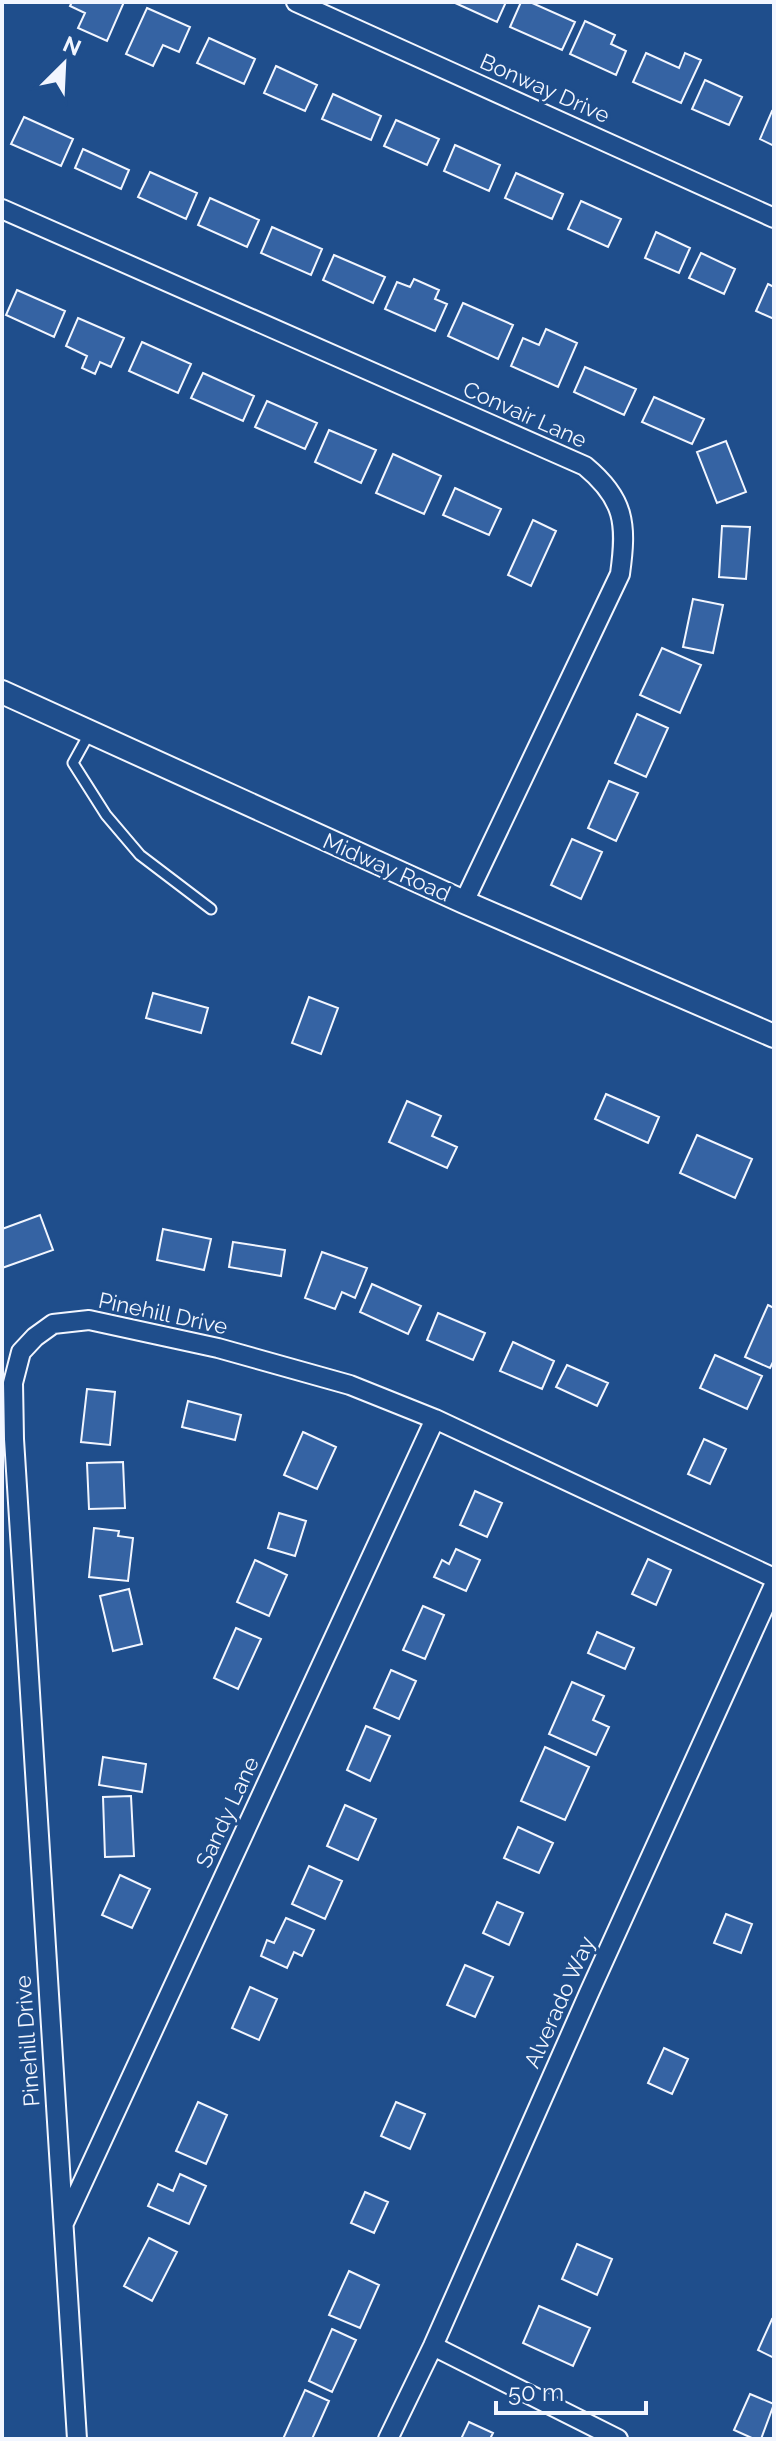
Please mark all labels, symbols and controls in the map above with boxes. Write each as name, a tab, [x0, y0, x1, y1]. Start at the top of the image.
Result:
north arrow	[24, 24, 104, 104]
text: N	[59, 30, 85, 61]
street label: Bonway Drive	[476, 48, 614, 128]
street label: Convair Lane	[459, 375, 591, 453]
street label: Midway Road	[319, 827, 455, 907]
street label: Pinehill Drive	[96, 1287, 230, 1339]
street label: Sandy Lane	[190, 1752, 264, 1872]
street label: Alverado Way	[518, 1932, 600, 2072]
street label: Pinehill Drive	[9, 1975, 45, 2107]
scale bar	[496, 2365, 646, 2415]
text: 50 m	[508, 2378, 564, 2407]

